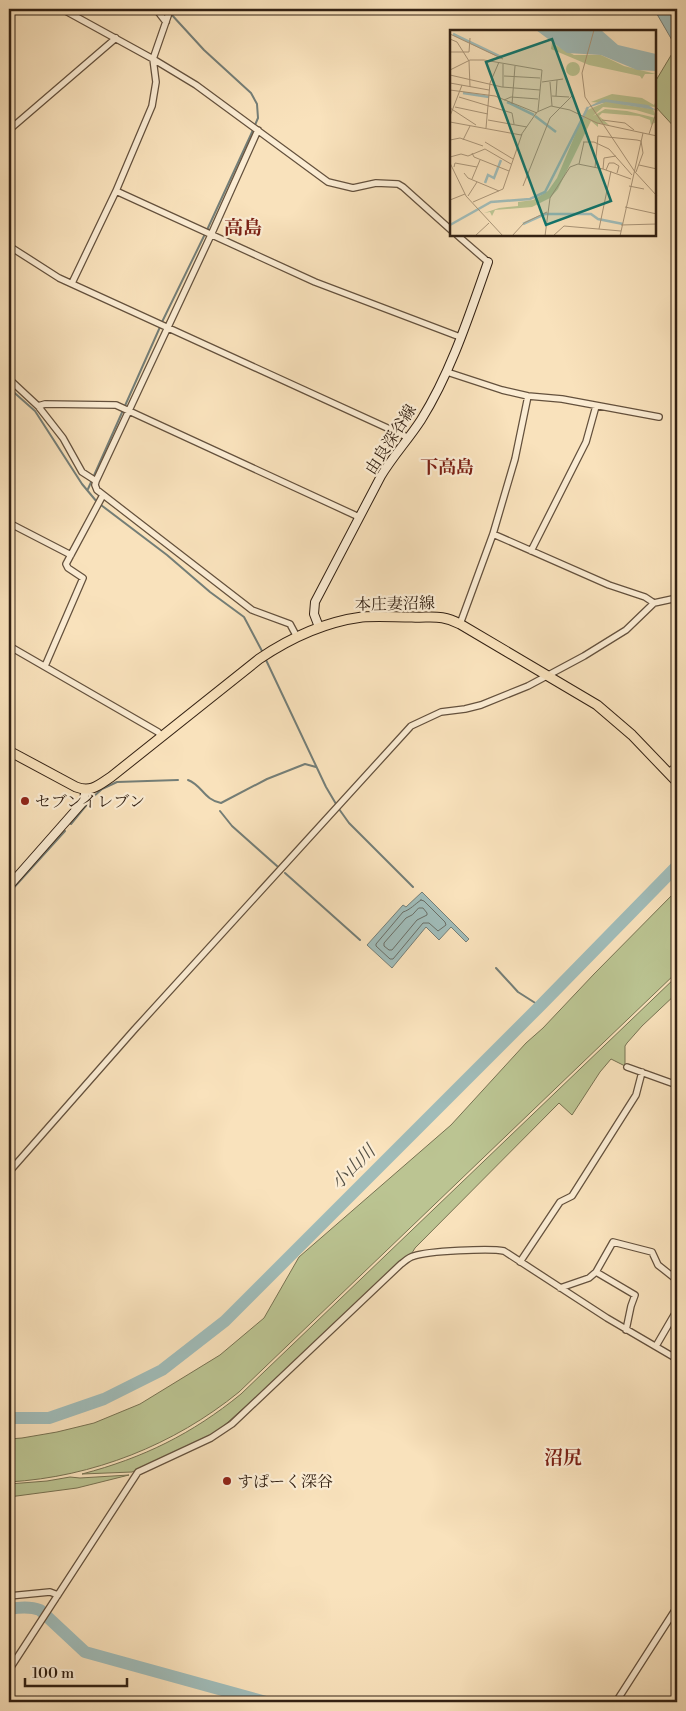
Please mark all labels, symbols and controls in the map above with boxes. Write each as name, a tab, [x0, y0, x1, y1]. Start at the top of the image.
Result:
inset map	[450, 30, 656, 236]
district label: 高島	[224, 216, 262, 240]
street label: 由良深谷線	[361, 401, 421, 479]
district label: 下高島	[420, 456, 474, 479]
street label: 本庄妻沼線	[355, 593, 435, 615]
place label: セブンイレブン	[35, 792, 145, 812]
marker: セブンイレブン	[19, 795, 31, 807]
water label: 小山川	[326, 1139, 382, 1195]
district label: 沼尻	[544, 1446, 582, 1470]
place label: すぱーく深谷	[237, 1472, 333, 1492]
marker: すぱーく深谷	[221, 1475, 233, 1487]
scale bar	[25, 1656, 128, 1688]
text: 100 m	[32, 1664, 74, 1683]

